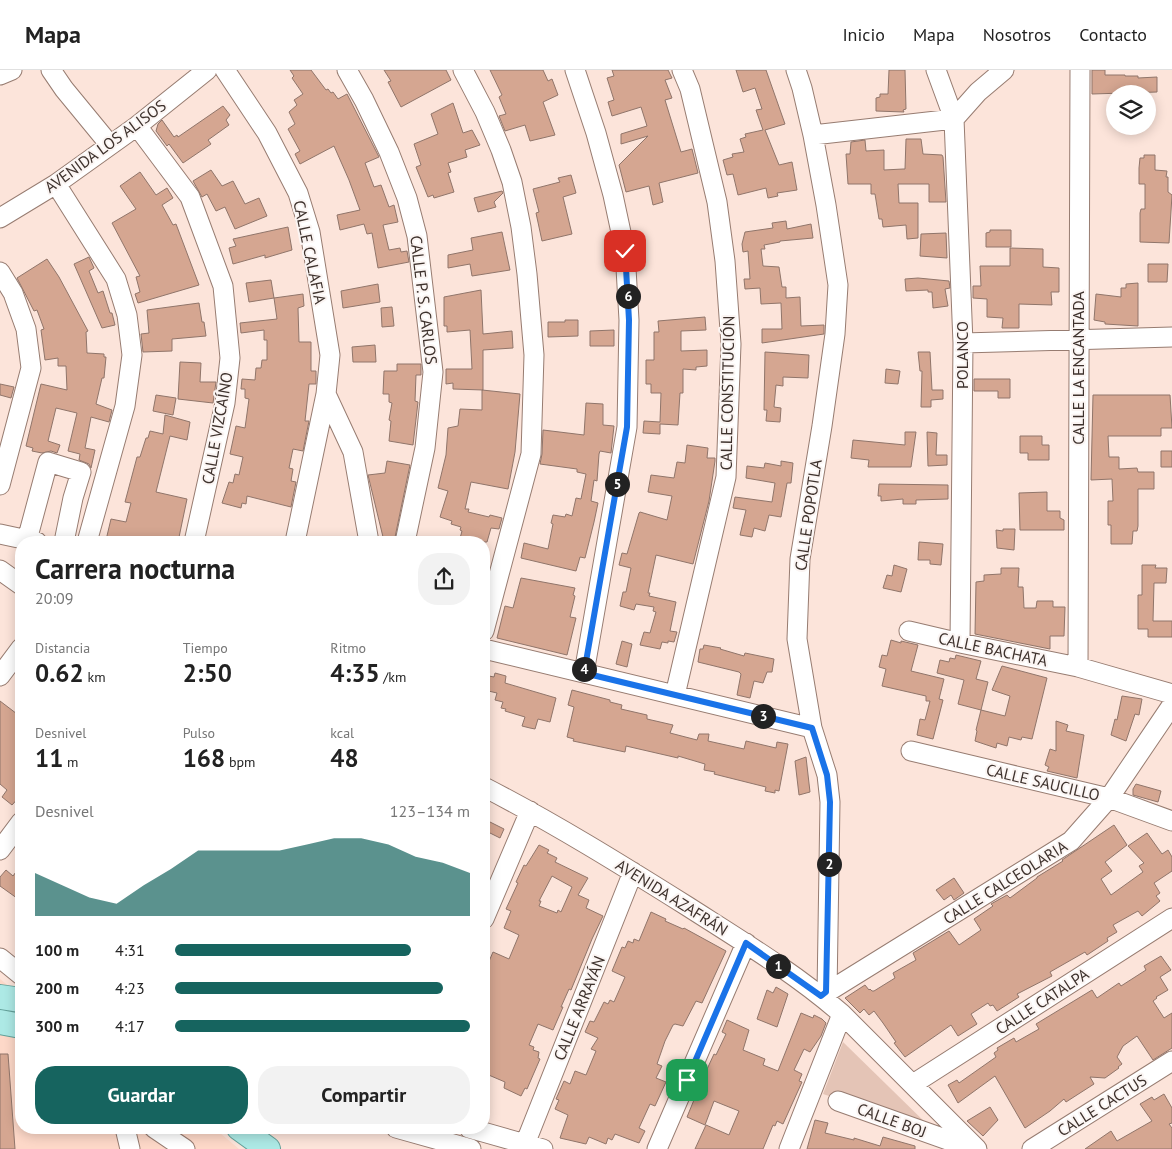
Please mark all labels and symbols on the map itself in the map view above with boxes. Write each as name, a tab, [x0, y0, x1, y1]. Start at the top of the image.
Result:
street label: AVENIDA LOS ALISOS	[40, 95, 170, 197]
street label: CALLE CALAFIA	[289, 198, 331, 306]
pin	[604, 230, 646, 272]
street label: CALLE P. S. CARLOS	[406, 234, 442, 366]
pin: 6	[616, 284, 640, 308]
street label: CALLE LA ENCANTADA	[1068, 291, 1088, 445]
street label: CALLE CONSTITUCIÓN	[716, 315, 738, 471]
street label: POLANCO	[952, 321, 972, 389]
street label: CALLE VIZCAÍNO	[197, 370, 237, 486]
street label: CALLE POPOTLA	[790, 457, 826, 572]
pin: 5	[604, 472, 630, 496]
street label: CALLE BACHATA	[937, 628, 1050, 670]
pin: 4	[572, 656, 596, 682]
pin: 3	[750, 704, 776, 728]
street label: CALLE SAUCILLO	[984, 759, 1102, 805]
street label: CALLE CALCEOLARIA	[939, 835, 1071, 928]
pin: 2	[816, 852, 842, 876]
street label: AVENIDA AZAFRÁN	[612, 854, 732, 940]
street label: CALLE ARRAYÁN	[549, 953, 609, 1063]
pin: 1	[766, 954, 790, 978]
street label: CALLE CATALPA	[992, 963, 1093, 1039]
pin	[666, 1059, 708, 1101]
street label: CALLE CACTUS	[1054, 1070, 1150, 1140]
street label: CALLE BOJ	[855, 1098, 929, 1142]

